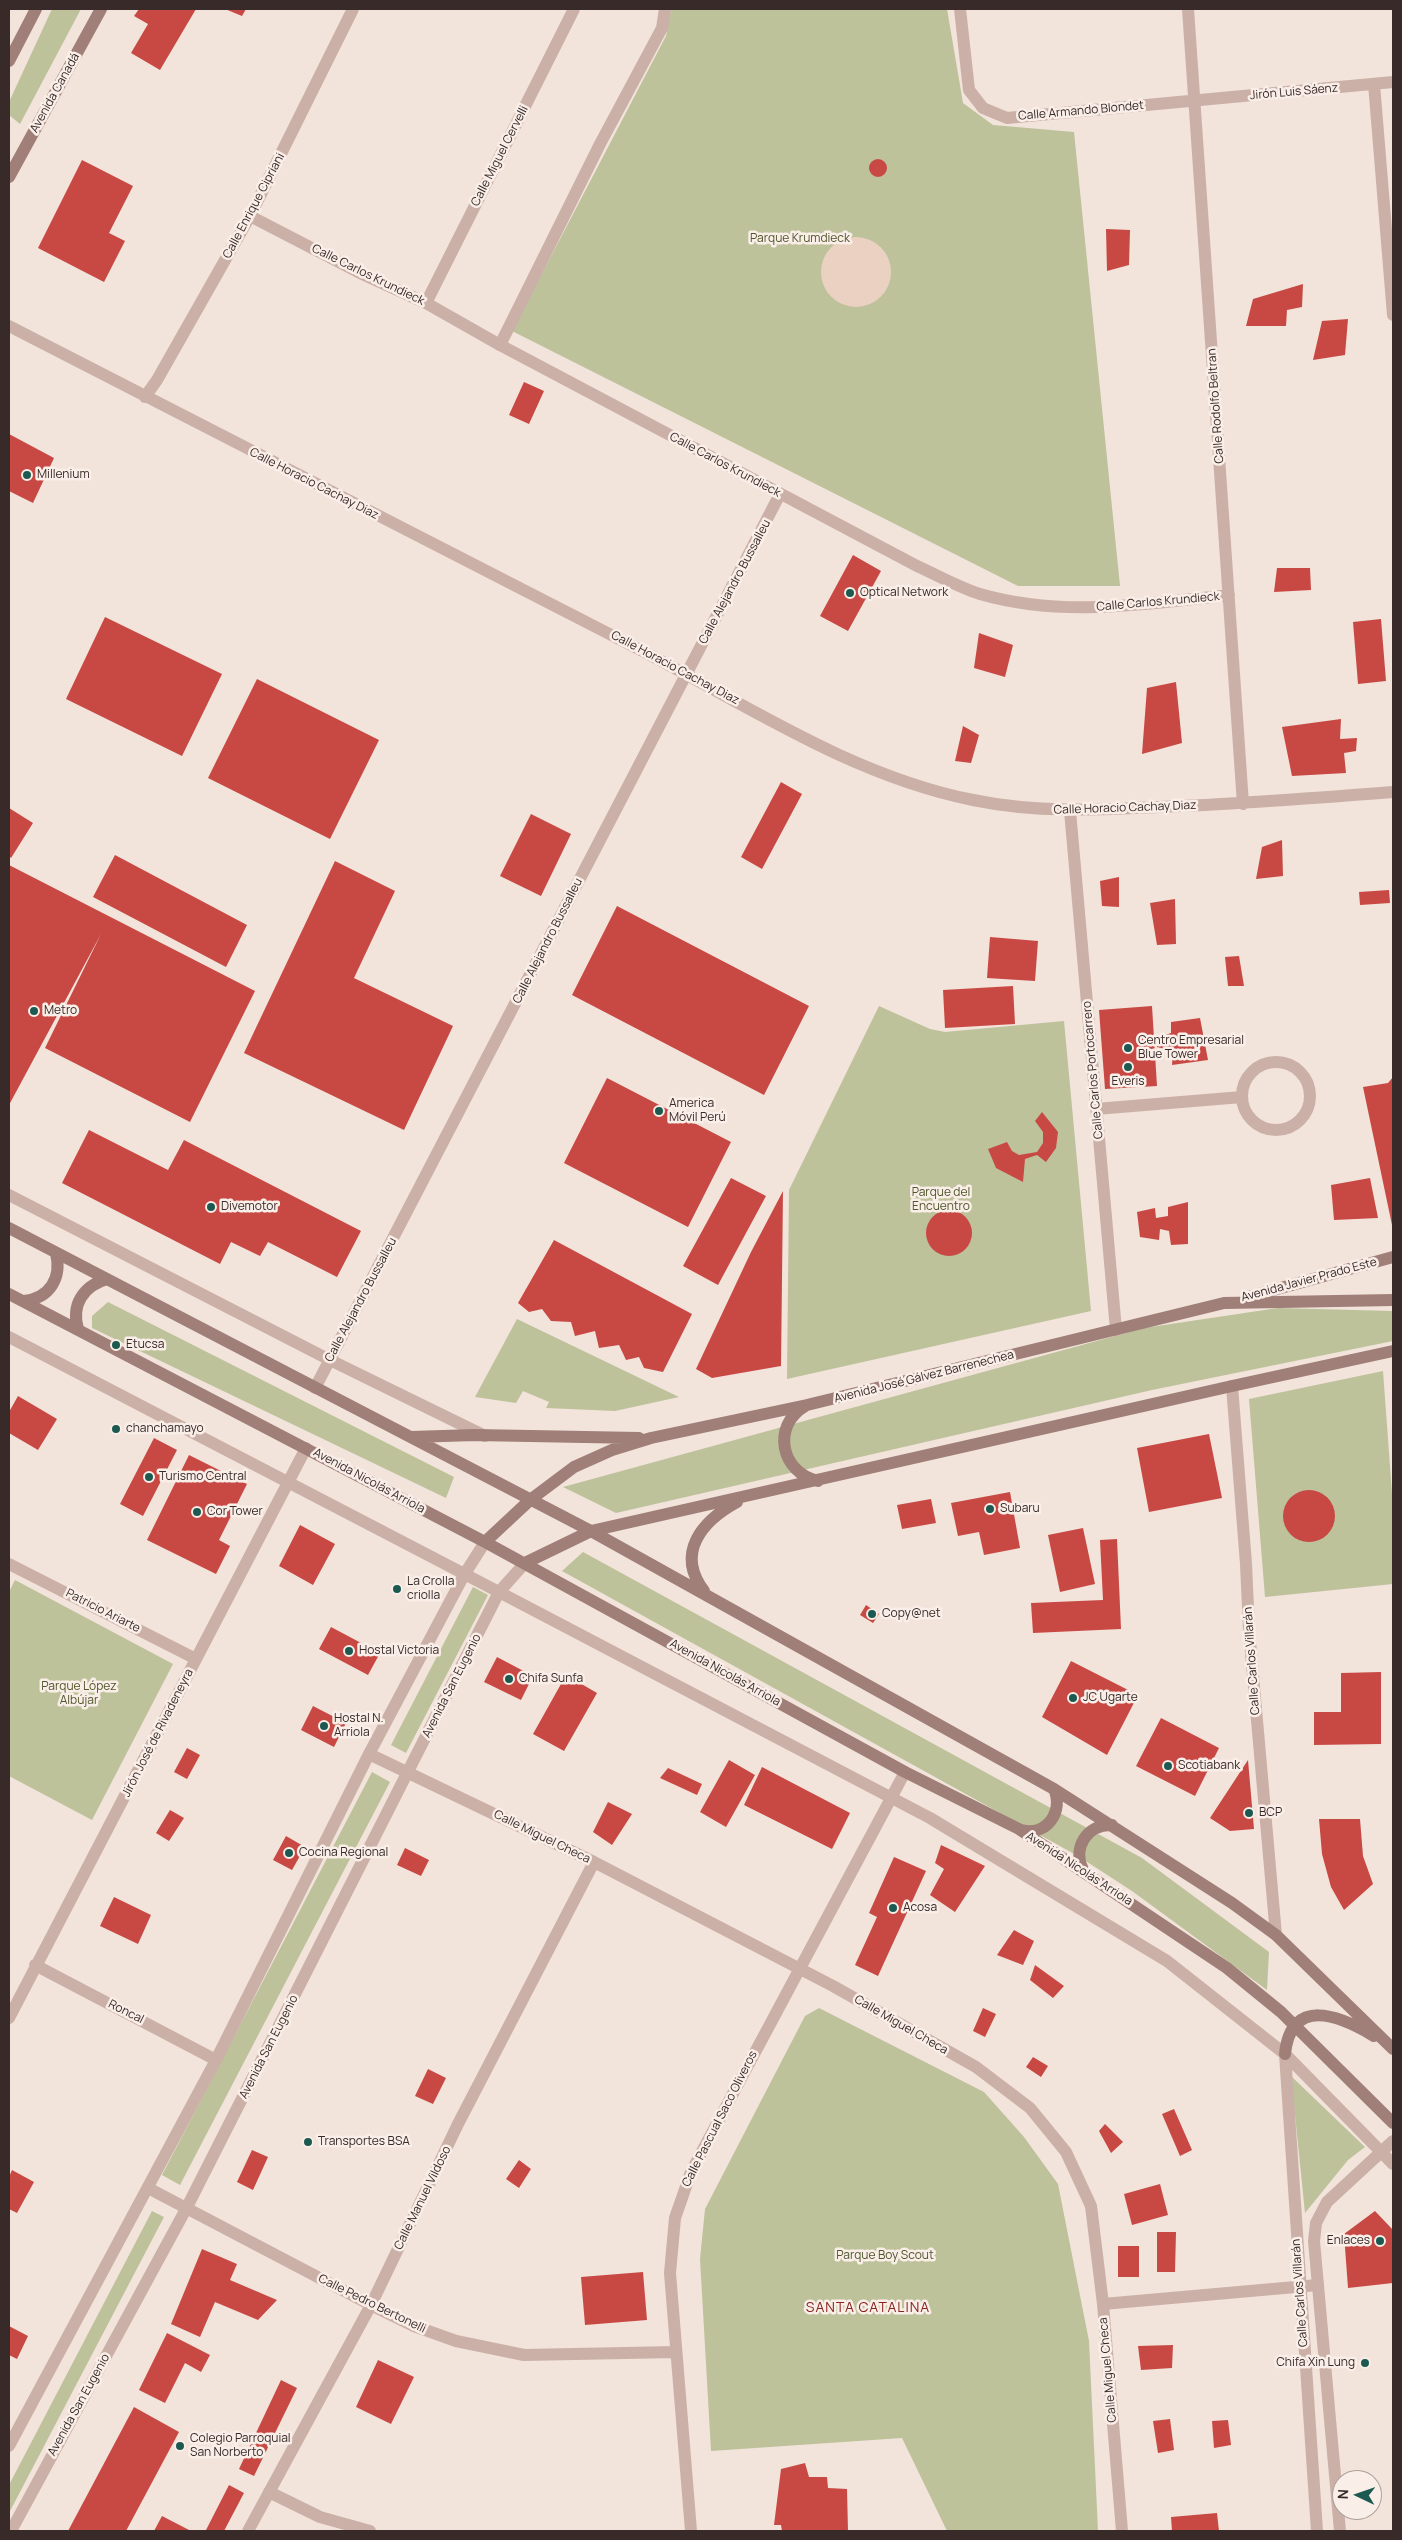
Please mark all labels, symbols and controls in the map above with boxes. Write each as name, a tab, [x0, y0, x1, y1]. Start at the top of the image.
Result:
street label: Avenida Canadá	[27, 51, 83, 135]
street label: Jirón Luis Sáenz	[1249, 81, 1339, 103]
street label: Calle Armando Blondet	[1018, 98, 1144, 124]
street label: Calle Miguel Cervelli	[468, 103, 532, 209]
street label: Calle Enrique Cipriani	[220, 151, 288, 261]
park label: Parque Krumdieck	[750, 232, 850, 246]
street label: Calle Carlos Krundieck	[309, 241, 427, 309]
street label: Calle Rodolfo Beltran	[1205, 348, 1227, 464]
street label: Calle Carlos Krundieck	[667, 430, 783, 500]
street label: Calle Horacio Cachay Diaz	[247, 445, 381, 523]
place label: Millenium	[37, 468, 90, 482]
marker: Millenium	[21, 469, 33, 481]
street label: Calle Alejandro Bussalleu	[696, 517, 774, 647]
place label: Optical Network	[860, 586, 948, 600]
marker: Optical Network	[844, 587, 856, 599]
street label: Calle Carlos Krundieck	[1096, 589, 1220, 615]
street label: Calle Horacio Cachay Diaz	[608, 628, 742, 708]
street label: Calle Horacio Cachay Diaz	[1053, 798, 1197, 818]
street label: Calle Alejandro Bussalleu	[510, 876, 586, 1006]
street label: Calle Carlos Portocarrero	[1080, 1000, 1106, 1140]
place label: Metro	[44, 1004, 77, 1018]
marker: Metro	[28, 1005, 40, 1017]
place label: Centro Empresarial Blue Tower	[1138, 1034, 1244, 1062]
marker: Centro Empresarial Blue Tower	[1122, 1042, 1134, 1054]
marker: Everis	[1122, 1061, 1134, 1073]
place label: Everis	[1111, 1075, 1145, 1089]
place label: America Móvil Perú	[669, 1097, 726, 1125]
marker: America Móvil Perú	[653, 1105, 665, 1117]
park label: Parque del Encuentro	[912, 1186, 970, 1214]
place label: Divemotor	[221, 1200, 278, 1214]
marker: Divemotor	[205, 1201, 217, 1213]
street label: Calle Alejandro Bussalleu	[322, 1235, 400, 1365]
street label: Avenida Javier Prado Este	[1240, 1255, 1378, 1305]
place label: Etucsa	[126, 1338, 164, 1352]
marker: Etucsa	[110, 1339, 122, 1351]
street label: Avenida José Gálvez Barrenechea	[833, 1348, 1015, 1406]
place label: chanchamayo	[126, 1422, 204, 1436]
marker: chanchamayo	[110, 1423, 122, 1435]
street label: Avenida Nicolás Arriola	[311, 1445, 427, 1517]
place label: Turismo Central	[159, 1470, 247, 1484]
marker: Turismo Central	[143, 1471, 155, 1483]
place label: Subaru	[1000, 1502, 1040, 1516]
marker: Subaru	[984, 1503, 996, 1515]
place label: Cor Tower	[207, 1505, 263, 1519]
marker: Cor Tower	[191, 1506, 203, 1518]
place label: La Crolla criolla	[407, 1575, 454, 1603]
marker: La Crolla criolla	[391, 1583, 403, 1595]
street label: Patricio Ariarte	[63, 1586, 143, 1636]
street label: Calle Carlos Villarán	[1241, 1606, 1263, 1716]
place label: Copy@net	[882, 1607, 941, 1621]
marker: Copy@net	[866, 1608, 878, 1620]
street label: Avenida San Eugenio	[420, 1632, 484, 1740]
street label: Avenida Nicolás Arriola	[667, 1637, 783, 1709]
place label: Hostal Victoria	[359, 1644, 439, 1658]
marker: Hostal Victoria	[343, 1645, 355, 1657]
street label: Jirón José de Rivadeneyra	[119, 1667, 197, 1799]
place label: Chifa Sunfa	[519, 1672, 583, 1686]
marker: Chifa Sunfa	[503, 1673, 515, 1685]
park label: Parque López Albújar	[41, 1680, 117, 1708]
place label: JC Ugarte	[1083, 1691, 1138, 1705]
marker: JC Ugarte	[1067, 1692, 1079, 1704]
place label: Hostal N. Arriola	[334, 1712, 383, 1740]
marker: Hostal N. Arriola	[318, 1720, 330, 1732]
place label: Scotiabank	[1178, 1759, 1240, 1773]
marker: Scotiabank	[1162, 1760, 1174, 1772]
place label: BCP	[1259, 1806, 1282, 1820]
street label: Calle Miguel Checa	[491, 1807, 593, 1867]
marker: BCP	[1243, 1807, 1255, 1819]
street label: Avenida Nicolás Arriola	[1023, 1829, 1135, 1909]
place label: Cocina Regional	[299, 1846, 388, 1860]
marker: Cocina Regional	[283, 1847, 295, 1859]
place label: Acosa	[903, 1901, 937, 1915]
marker: Acosa	[887, 1902, 899, 1914]
street label: Calle Miguel Checa	[852, 1992, 950, 2058]
street label: Avenida San Eugenio	[237, 1993, 301, 2101]
street label: Roncal	[106, 1997, 146, 2027]
street label: Calle Pascual Saco Oliveros	[679, 2049, 761, 2189]
place label: Transportes BSA	[318, 2135, 410, 2149]
marker: Transportes BSA	[302, 2136, 314, 2148]
street label: Calle Manuel Vildoso	[392, 2144, 454, 2252]
place label: Enlaces	[1327, 2234, 1370, 2248]
marker: Enlaces	[1374, 2235, 1386, 2247]
street label: Calle Carlos Villarán	[1289, 2238, 1311, 2348]
park label: Parque Boy Scout	[836, 2249, 934, 2263]
street label: Calle Pedro Bertonelli	[316, 2272, 428, 2336]
district label: SANTA CATALINA	[804, 2300, 932, 2316]
street label: Calle Miguel Checa	[1096, 2317, 1120, 2423]
street label: Avenida San Eugenio	[45, 2351, 113, 2459]
place label: Chifa Xin Lung	[1276, 2356, 1355, 2370]
marker: Chifa Xin Lung	[1359, 2357, 1371, 2369]
place label: Colegio Parroquial San Norberto	[190, 2432, 291, 2460]
marker: Colegio Parroquial San Norberto	[174, 2440, 186, 2452]
north arrow	[1332, 2470, 1382, 2520]
text: N	[1333, 2489, 1352, 2500]

